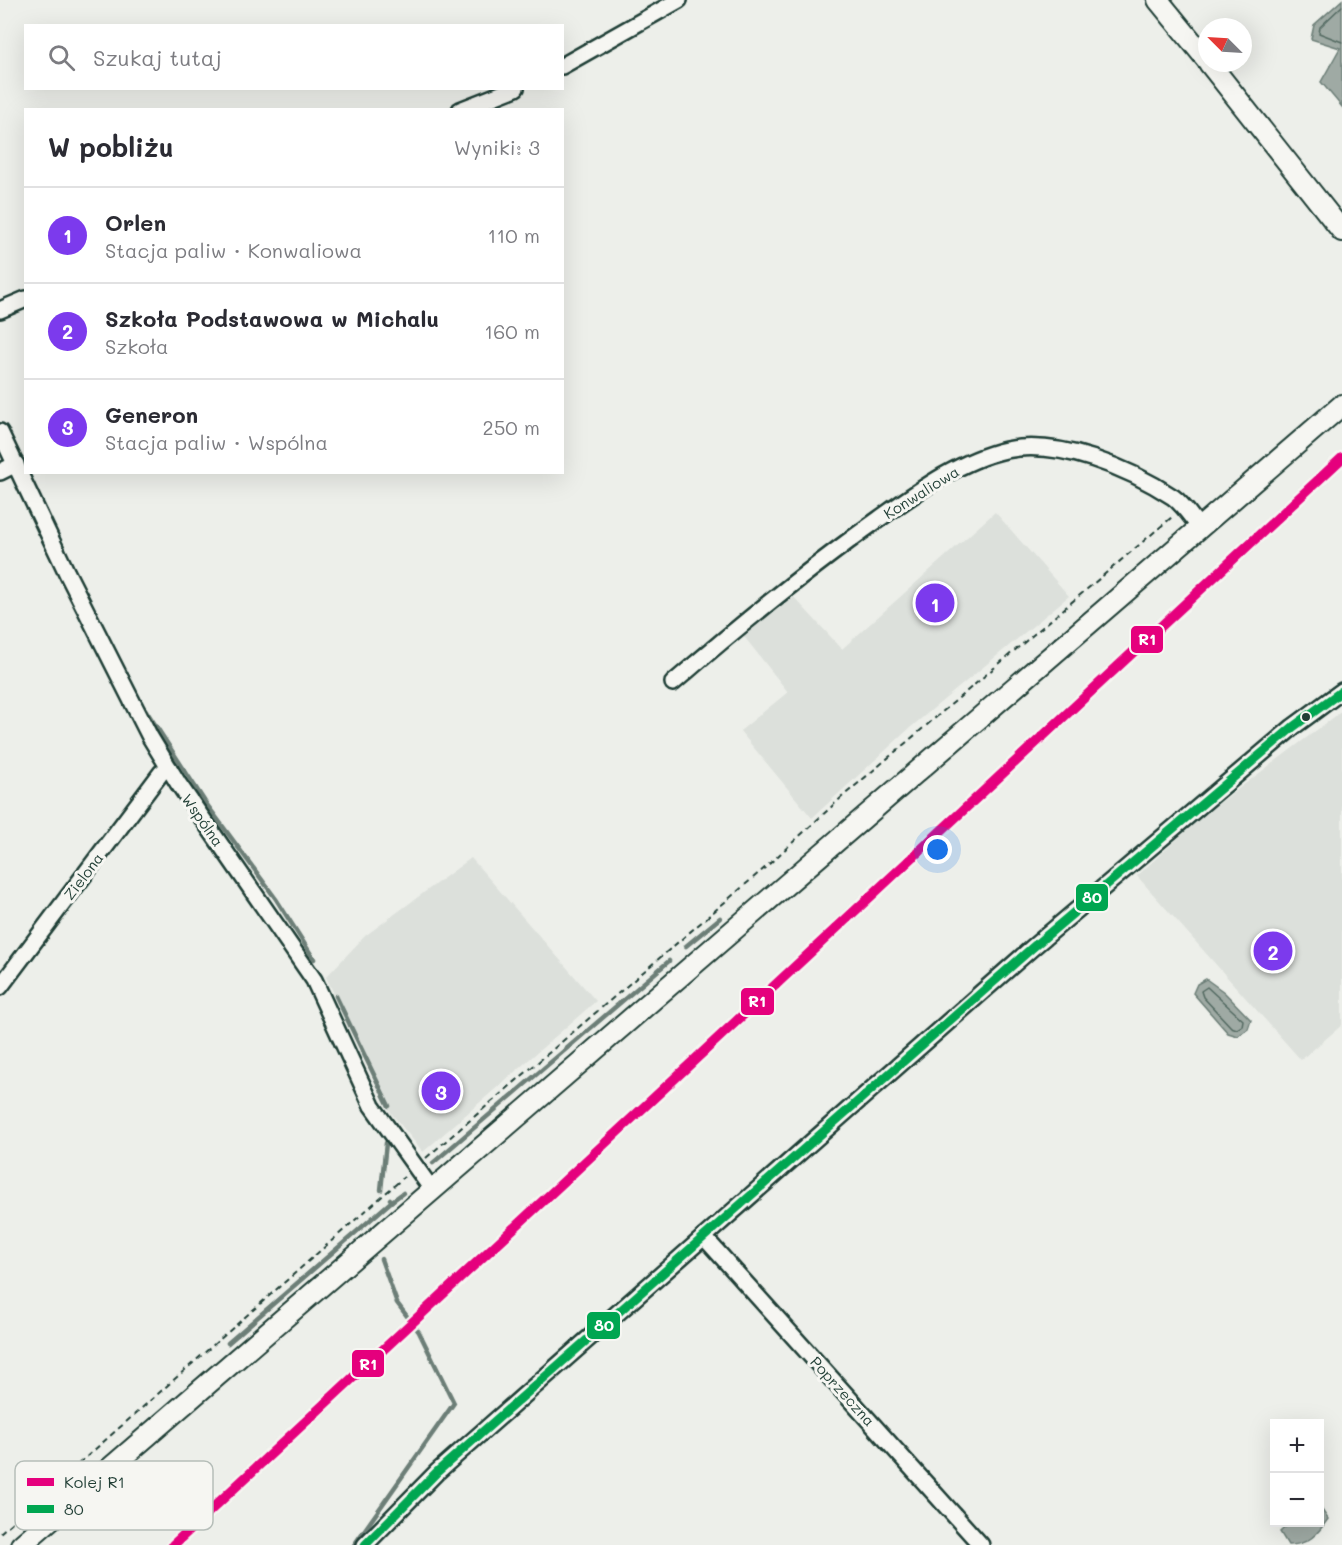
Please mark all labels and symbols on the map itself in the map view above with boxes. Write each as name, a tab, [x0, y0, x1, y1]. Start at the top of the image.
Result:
north arrow	[1198, 18, 1252, 72]
street label: Konwaliowa	[879, 461, 963, 523]
pin: 1	[916, 580, 954, 626]
line badge: R1	[1130, 625, 1164, 654]
text: R1	[1138, 628, 1156, 649]
unlabelled marker	[1300, 711, 1312, 723]
street label: Wspólna	[178, 790, 228, 850]
your location	[923, 835, 952, 864]
street label: Zielona	[59, 848, 107, 904]
line badge: 80	[1075, 883, 1109, 912]
text: 80	[1082, 886, 1102, 907]
pin: 2	[1254, 928, 1292, 974]
line badge: R1	[740, 987, 775, 1016]
text: R1	[748, 990, 766, 1011]
pin: 3	[422, 1068, 460, 1114]
line badge: 80	[586, 1311, 621, 1340]
text: 80	[594, 1314, 614, 1335]
line badge: R1	[351, 1349, 385, 1378]
street label: Poprzeczna	[806, 1352, 880, 1430]
text: R1	[359, 1353, 377, 1374]
legend	[15, 1461, 213, 1530]
text: Kolej R1	[64, 1471, 125, 1492]
text: 80	[64, 1498, 84, 1519]

